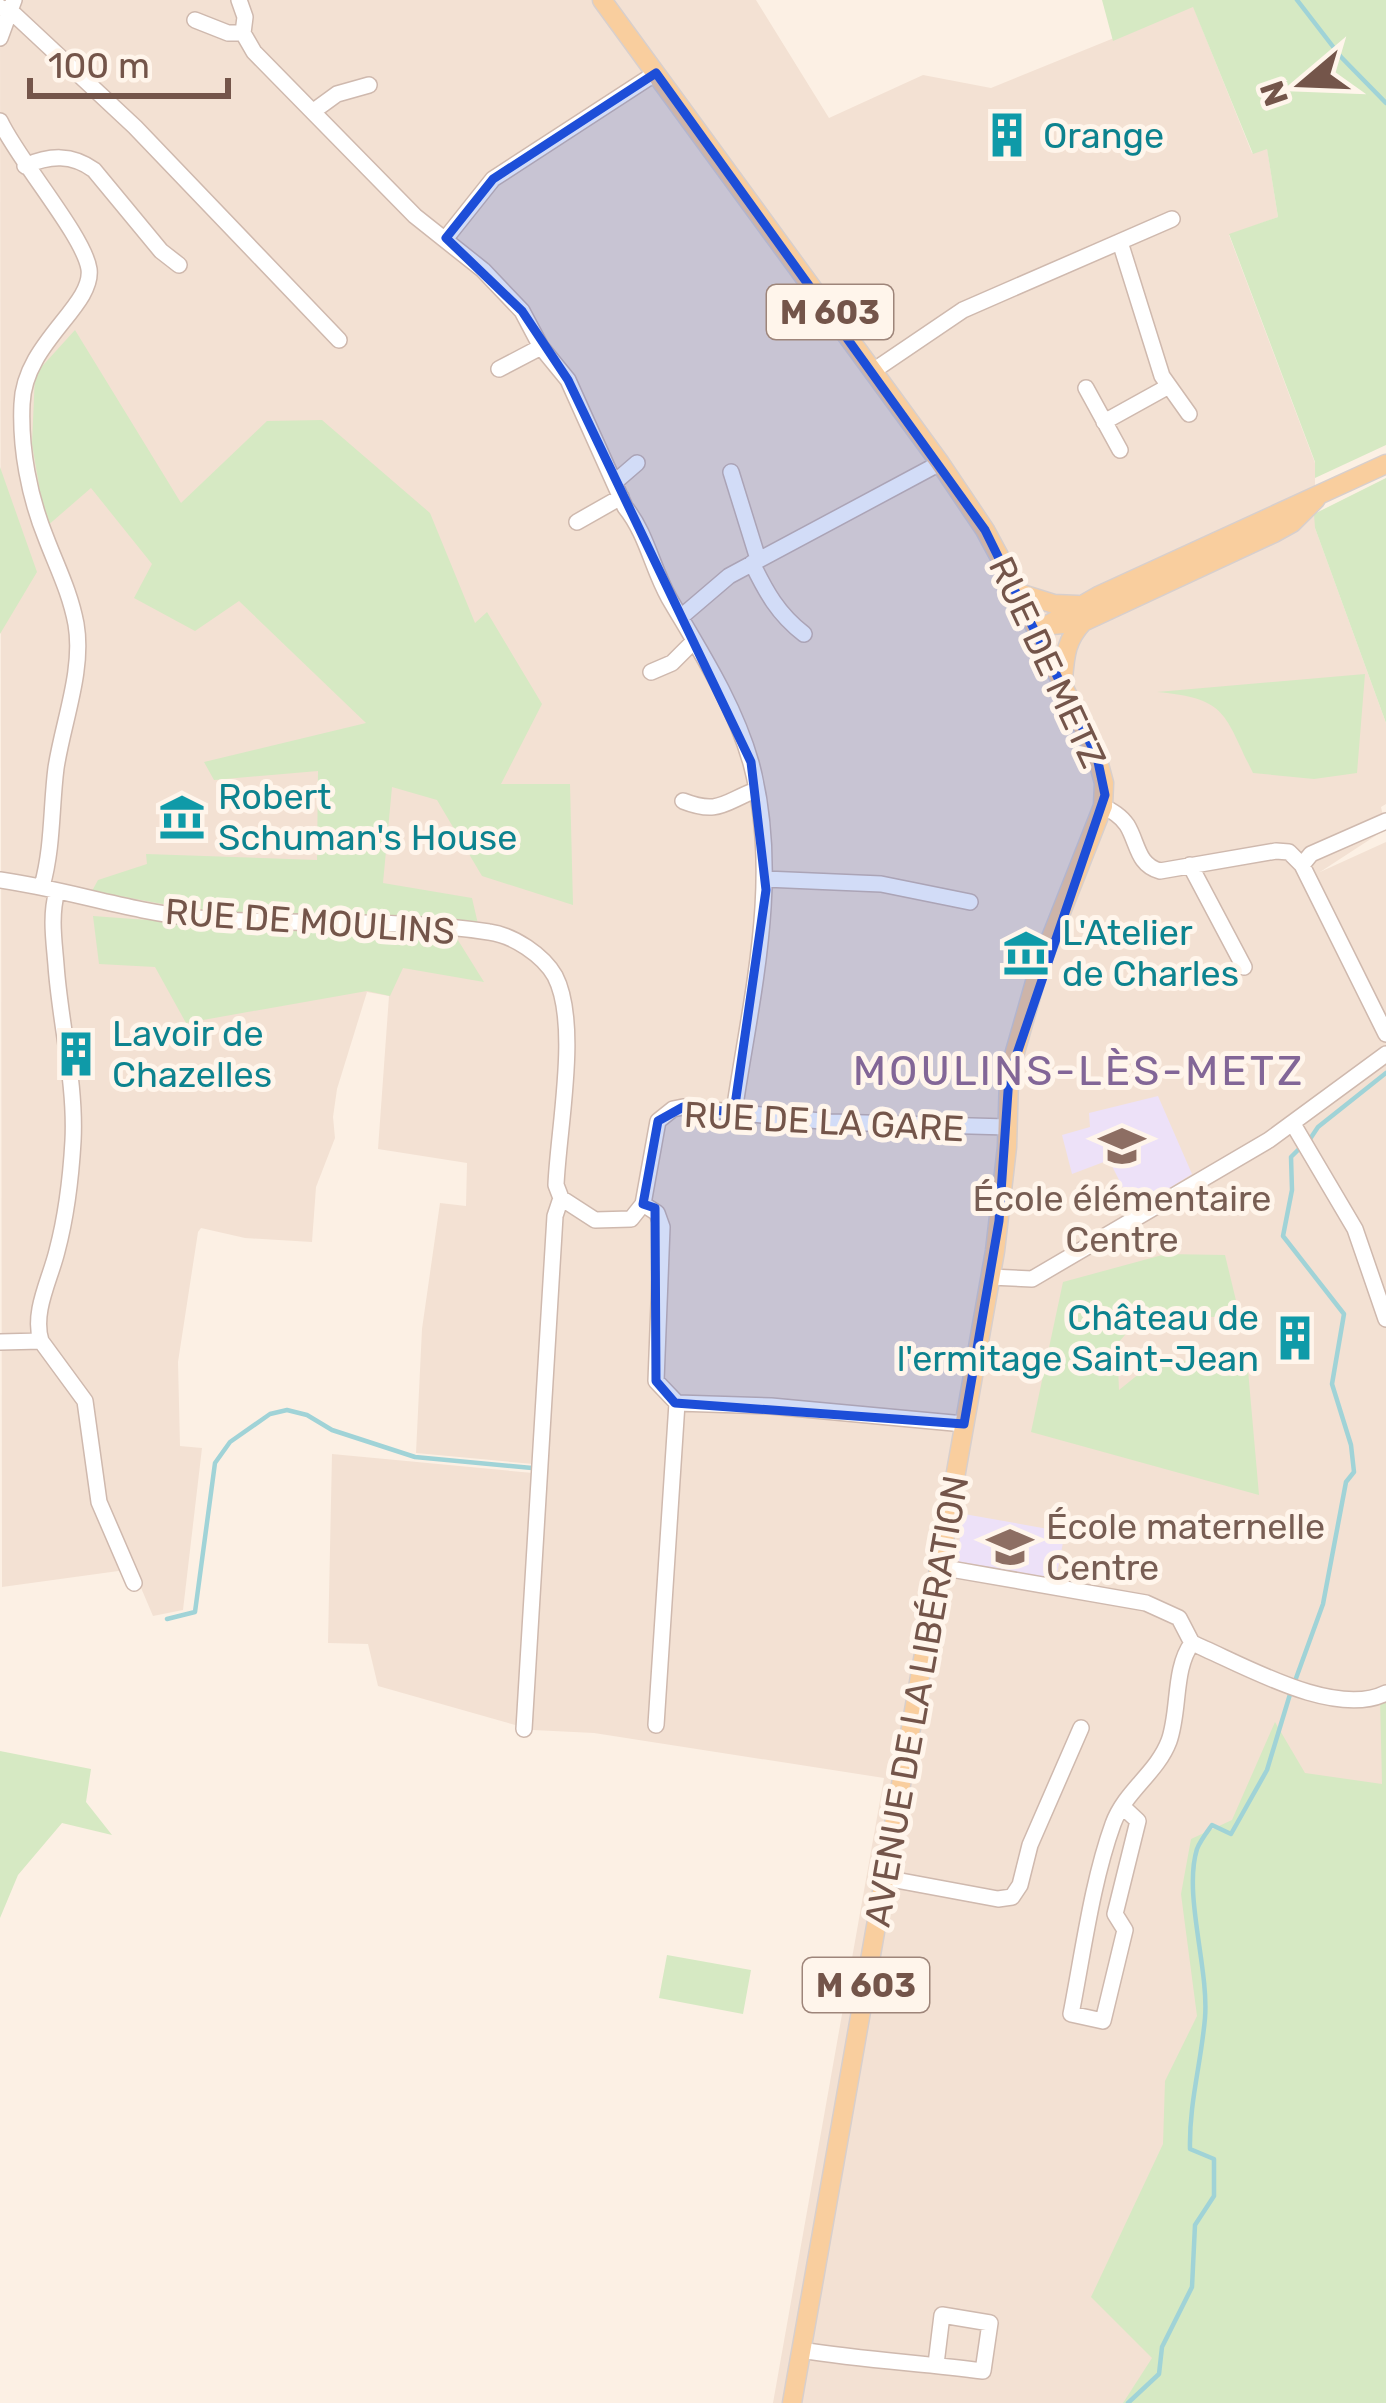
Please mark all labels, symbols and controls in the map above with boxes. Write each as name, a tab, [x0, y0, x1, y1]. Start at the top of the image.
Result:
scale bar	[30, 24, 228, 98]
north arrow	[1242, 24, 1362, 144]
text: 100 m	[48, 44, 150, 87]
text: N	[1252, 76, 1296, 111]
building icon: Orange	[982, 110, 1032, 160]
place label: Orange	[1043, 114, 1164, 157]
road number: M 603	[767, 285, 893, 339]
street label: RUE DE METZ	[980, 550, 1115, 775]
place label: Robert Schuman's House	[218, 775, 517, 859]
museum icon: Robert Schuman's House	[157, 792, 207, 842]
street label: RUE DE MOULINS	[164, 890, 456, 953]
place label: L'Atelier de Charles	[1062, 911, 1239, 995]
museum icon: L'Atelier de Charles	[1001, 928, 1051, 978]
place label: Lavoir de Chazelles	[112, 1012, 272, 1096]
building icon: Lavoir de Chazelles	[51, 1029, 101, 1079]
district label: MOULINS-LÈS-METZ	[853, 1046, 1305, 1096]
street label: RUE DE LA GARE	[683, 1093, 965, 1150]
school or university icon: École élémentaire Centre	[1097, 1121, 1147, 1171]
place label: École élémentaire Centre	[973, 1177, 1271, 1261]
place label: Château de l'ermitage Saint-Jean	[897, 1296, 1259, 1380]
building icon: Château de l'ermitage Saint-Jean	[1270, 1313, 1320, 1363]
street label: AVENUE DE LA LIBÉRATION	[856, 1472, 977, 1930]
place label: École maternelle Centre	[1046, 1505, 1325, 1589]
school or university icon: École maternelle Centre	[985, 1522, 1035, 1572]
road number: M 603	[803, 1958, 929, 2012]

